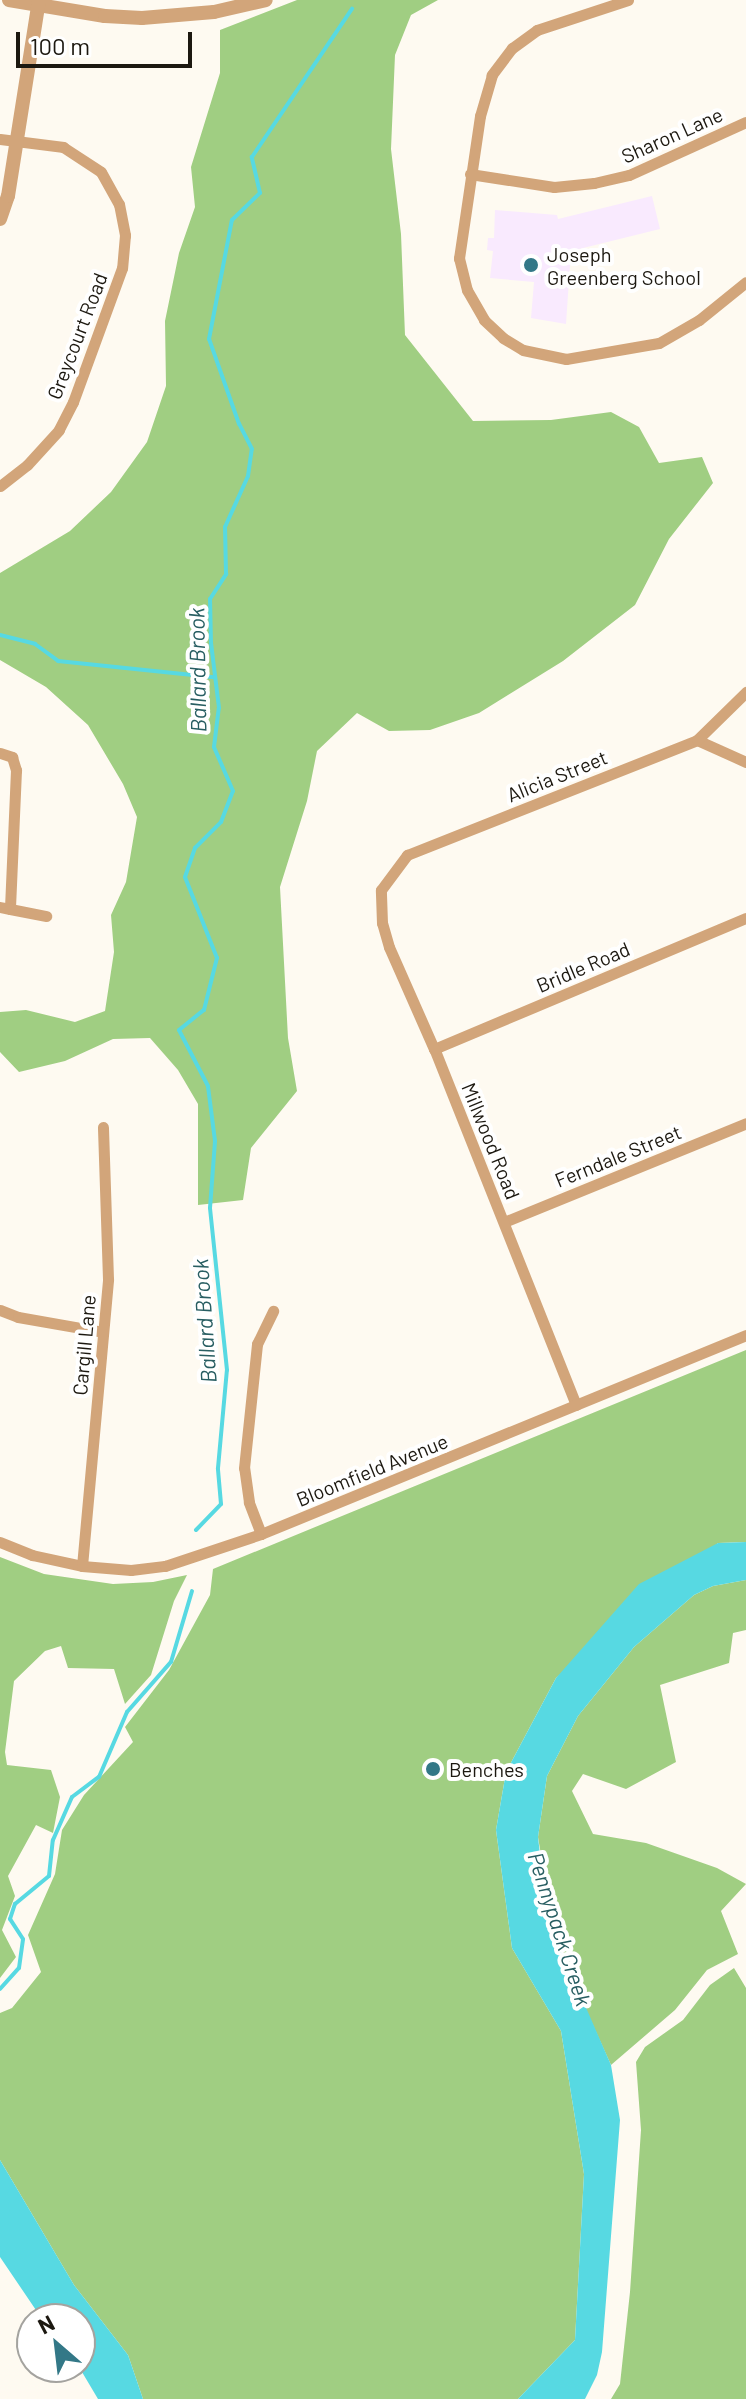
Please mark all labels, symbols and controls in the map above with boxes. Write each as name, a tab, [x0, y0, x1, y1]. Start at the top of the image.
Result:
scale bar	[20, 16, 196, 66]
text: 100 m	[30, 31, 90, 60]
street label: Sharon Lane	[618, 102, 726, 168]
place label: Joseph Greenberg School	[547, 242, 701, 289]
marker: Joseph Greenberg School	[522, 256, 540, 274]
street label: Greycourt Road	[42, 269, 112, 403]
water label: Ballard Brook	[183, 607, 211, 733]
street label: Alicia Street	[503, 745, 611, 807]
street label: Bridle Road	[533, 937, 633, 997]
street label: Millwood Road	[457, 1079, 525, 1203]
street label: Ferndale Street	[551, 1120, 685, 1192]
water label: Ballard Brook	[186, 1258, 222, 1384]
street label: Cargill Lane	[68, 1294, 100, 1396]
street label: Bloomfield Avenue	[293, 1429, 451, 1511]
place label: Benches	[449, 1757, 524, 1781]
marker: Benches	[424, 1760, 442, 1778]
water label: Pennypack Creek	[523, 1849, 597, 2009]
north arrow	[16, 2303, 96, 2383]
text: N	[33, 2309, 58, 2338]

